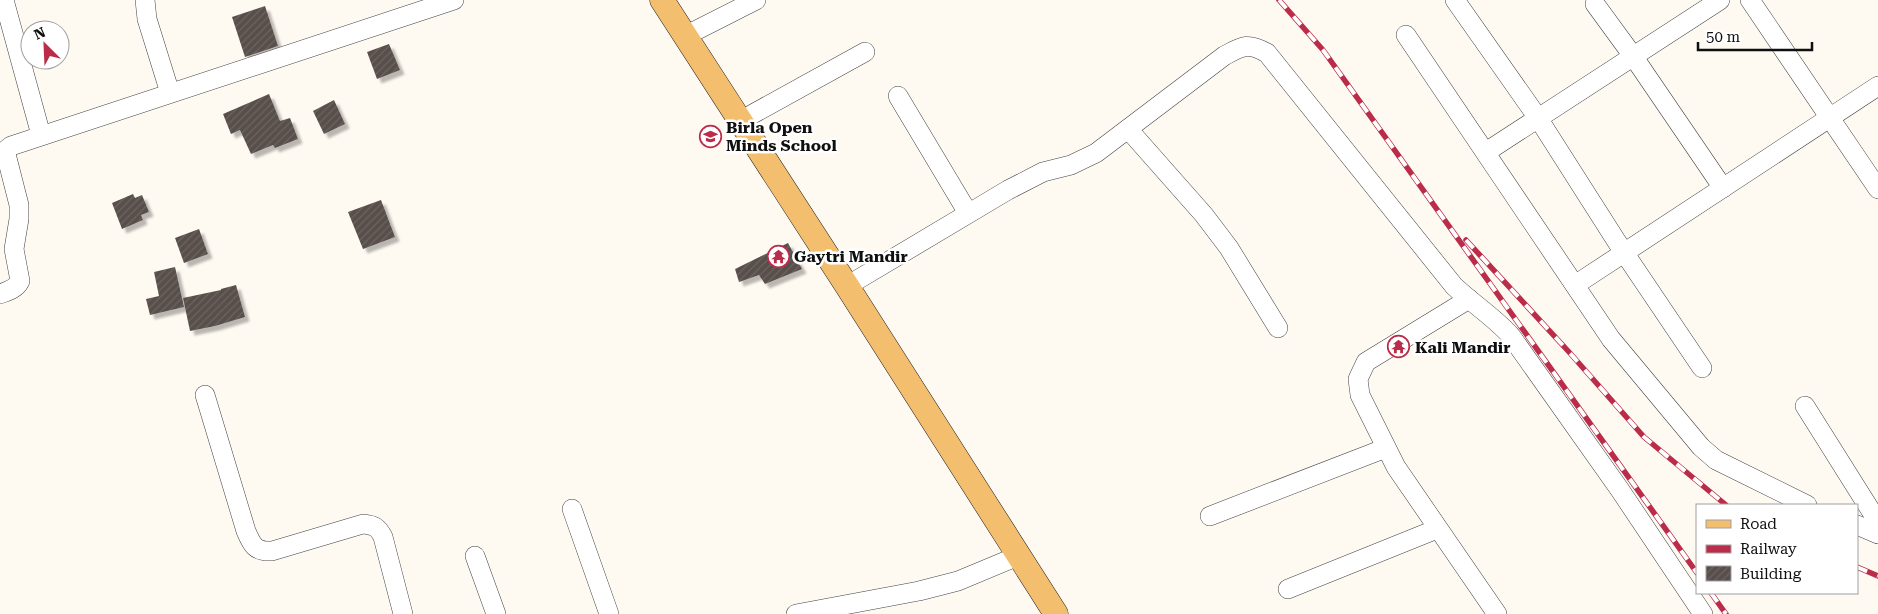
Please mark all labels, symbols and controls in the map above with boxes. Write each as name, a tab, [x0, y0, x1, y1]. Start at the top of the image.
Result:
north arrow	[20, 20, 70, 70]
scale bar	[1698, 20, 1812, 52]
text: N	[32, 24, 48, 43]
text: 50 m	[1706, 28, 1741, 46]
place label: Birla Open Minds School	[726, 118, 837, 155]
school or university icon: Birla Open Minds School	[698, 124, 722, 148]
temple icon: Gaytri Mandir	[766, 244, 790, 268]
place label: Gaytri Mandir	[794, 247, 908, 266]
temple icon: Kali Mandir	[1387, 335, 1411, 359]
place label: Kali Mandir	[1415, 338, 1510, 357]
legend	[1696, 504, 1858, 594]
text: Road	[1740, 515, 1777, 533]
text: Railway	[1740, 540, 1797, 558]
text: Building	[1740, 565, 1802, 583]

